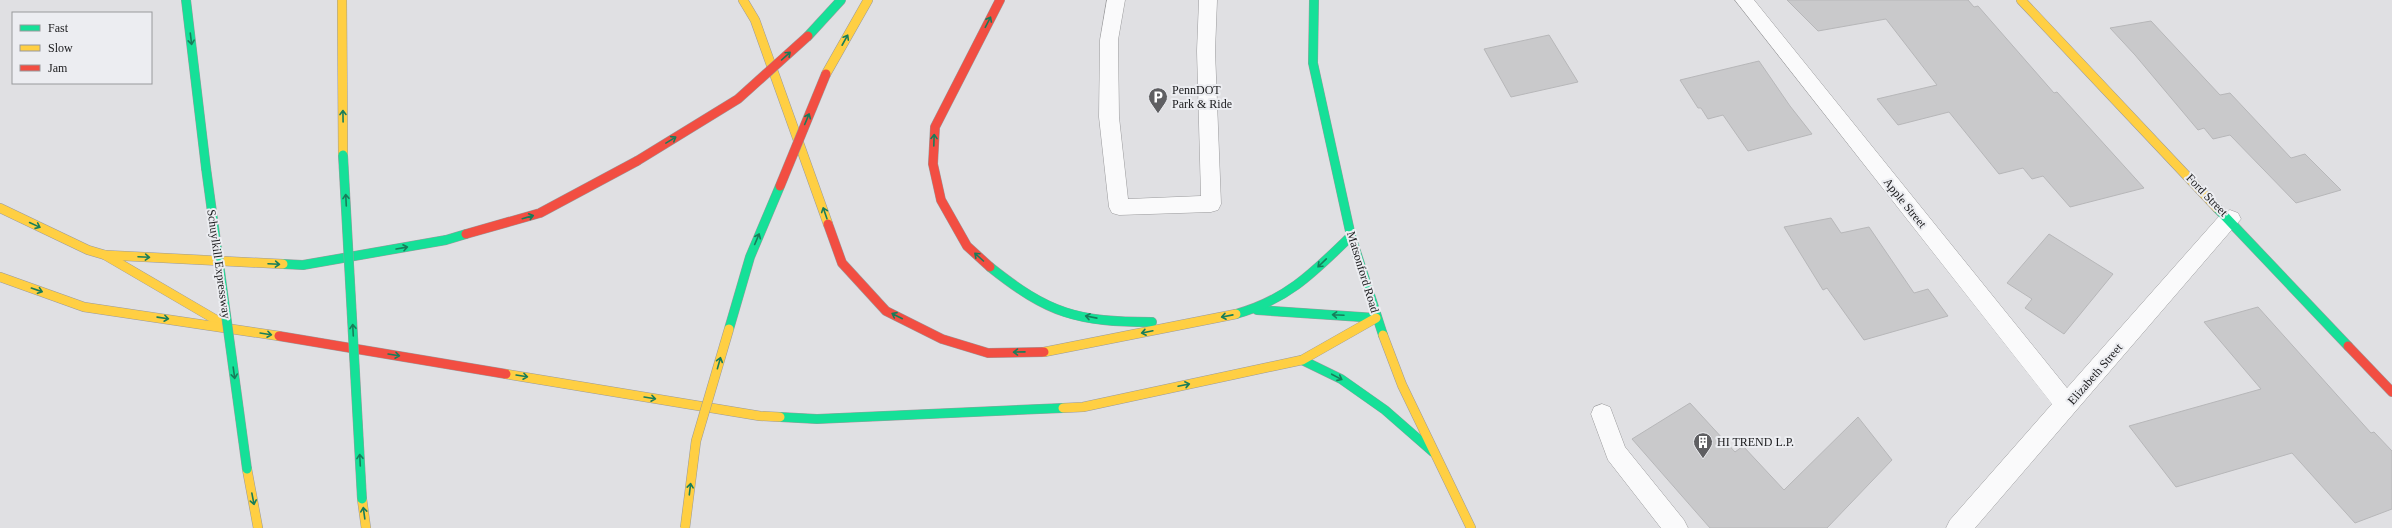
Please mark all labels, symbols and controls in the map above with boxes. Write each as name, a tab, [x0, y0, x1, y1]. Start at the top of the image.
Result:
legend	[12, 12, 152, 84]
one-way arrow	[985, 17, 992, 29]
text: Fast	[48, 21, 69, 35]
one-way arrow	[187, 32, 195, 45]
one-way arrow	[842, 34, 850, 46]
text: Slow	[48, 41, 73, 55]
one-way arrow	[781, 51, 792, 60]
text: Jam	[48, 61, 68, 75]
place label: PennDOT Park & Ride	[1172, 83, 1232, 111]
parking icon: PennDOT Park & Ride	[1147, 86, 1169, 114]
one-way arrow	[339, 110, 347, 123]
one-way arrow	[804, 113, 812, 125]
one-way arrow	[930, 134, 938, 147]
one-way arrow	[665, 136, 677, 144]
street label: Ford Street	[2183, 171, 2231, 220]
street label: Apple Street	[1881, 175, 1930, 231]
one-way arrow	[342, 194, 349, 207]
one-way arrow	[821, 207, 828, 220]
street label: Schuylkill Expressway	[204, 208, 234, 320]
one-way arrow	[522, 212, 535, 220]
one-way arrow	[29, 222, 41, 229]
street label: Matsonford Road	[1344, 230, 1382, 314]
one-way arrow	[754, 233, 762, 245]
one-way arrow	[395, 244, 408, 252]
one-way arrow	[973, 252, 984, 261]
one-way arrow	[137, 254, 150, 261]
one-way arrow	[1317, 258, 1327, 268]
one-way arrow	[267, 260, 280, 267]
one-way arrow	[30, 287, 42, 295]
one-way arrow	[891, 312, 903, 319]
one-way arrow	[1221, 312, 1234, 320]
one-way arrow	[1332, 312, 1345, 319]
one-way arrow	[1085, 313, 1098, 321]
one-way arrow	[156, 314, 169, 322]
one-way arrow	[349, 324, 356, 337]
one-way arrow	[1141, 329, 1154, 337]
one-way arrow	[259, 330, 272, 338]
street label: Elizabeth Street	[2065, 340, 2126, 407]
one-way arrow	[1013, 349, 1026, 356]
one-way arrow	[387, 351, 400, 359]
one-way arrow	[716, 357, 723, 370]
one-way arrow	[230, 366, 238, 379]
one-way arrow	[515, 372, 528, 380]
one-way arrow	[1331, 374, 1343, 382]
one-way arrow	[1178, 381, 1191, 389]
one-way arrow	[643, 394, 656, 402]
building icon: HI TREND L.P.	[1692, 431, 1714, 459]
place label: HI TREND L.P.	[1717, 435, 1794, 449]
one-way arrow	[357, 454, 364, 467]
one-way arrow	[686, 483, 694, 496]
one-way arrow	[249, 492, 257, 505]
one-way arrow	[360, 507, 368, 520]

